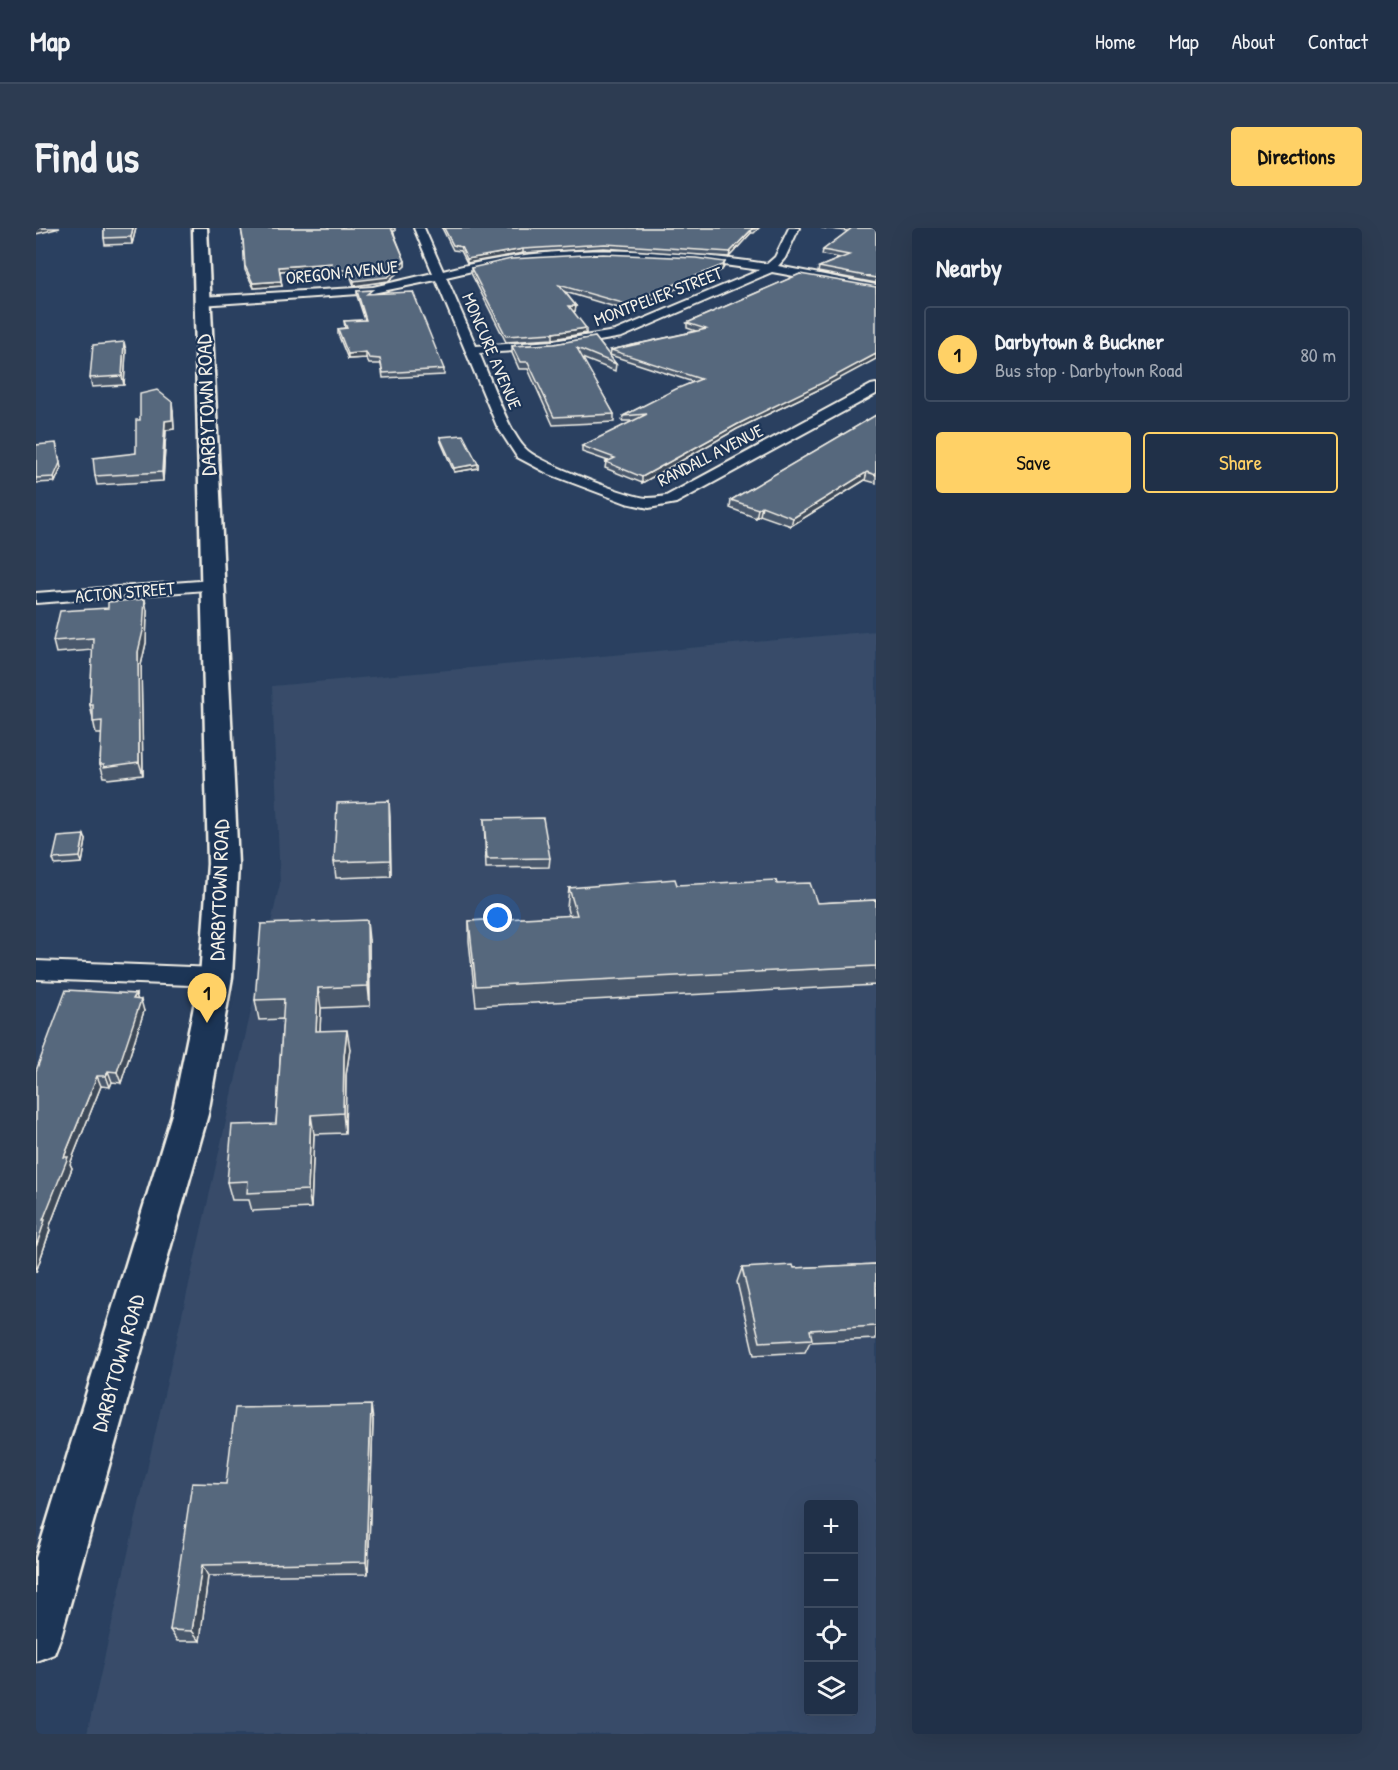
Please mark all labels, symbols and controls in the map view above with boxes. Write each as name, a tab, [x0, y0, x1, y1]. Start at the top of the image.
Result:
text: Map	[30, 22, 70, 60]
text: Home	[1095, 27, 1136, 56]
text: Map	[1169, 27, 1199, 56]
text: About	[1232, 27, 1275, 56]
text: Contact	[1308, 27, 1368, 56]
button: Directions	[1231, 127, 1362, 186]
text: Find us	[36, 128, 139, 185]
text: Nearby	[936, 250, 1002, 285]
street label: OREGON AVENUE	[285, 254, 399, 290]
street label: MONTPELIER STREET	[590, 260, 726, 332]
street label: MONCURE AVENUE	[456, 289, 528, 413]
text: Darbytown & Buckner	[995, 326, 1164, 356]
street label: DARBYTOWN ROAD	[189, 334, 223, 476]
text: 1	[954, 341, 961, 368]
text: 80 m	[1300, 341, 1336, 368]
text: Bus stop · Darbytown Road	[995, 356, 1182, 383]
street label: RANDALL AVENUE	[653, 418, 767, 492]
button: Save	[936, 432, 1131, 493]
button: Share	[1143, 432, 1338, 493]
street label: ACTON STREET	[74, 575, 176, 609]
street label: DARBYTOWN ROAD	[202, 819, 236, 961]
your location	[483, 903, 512, 932]
pin: 1	[188, 974, 226, 1023]
street label: DARBYTOWN ROAD	[85, 1291, 151, 1435]
map controls	[804, 1500, 858, 1716]
button: +	[804, 1500, 858, 1554]
button: −	[804, 1554, 858, 1608]
button: locate	[804, 1608, 858, 1662]
button: layers	[804, 1662, 858, 1716]

